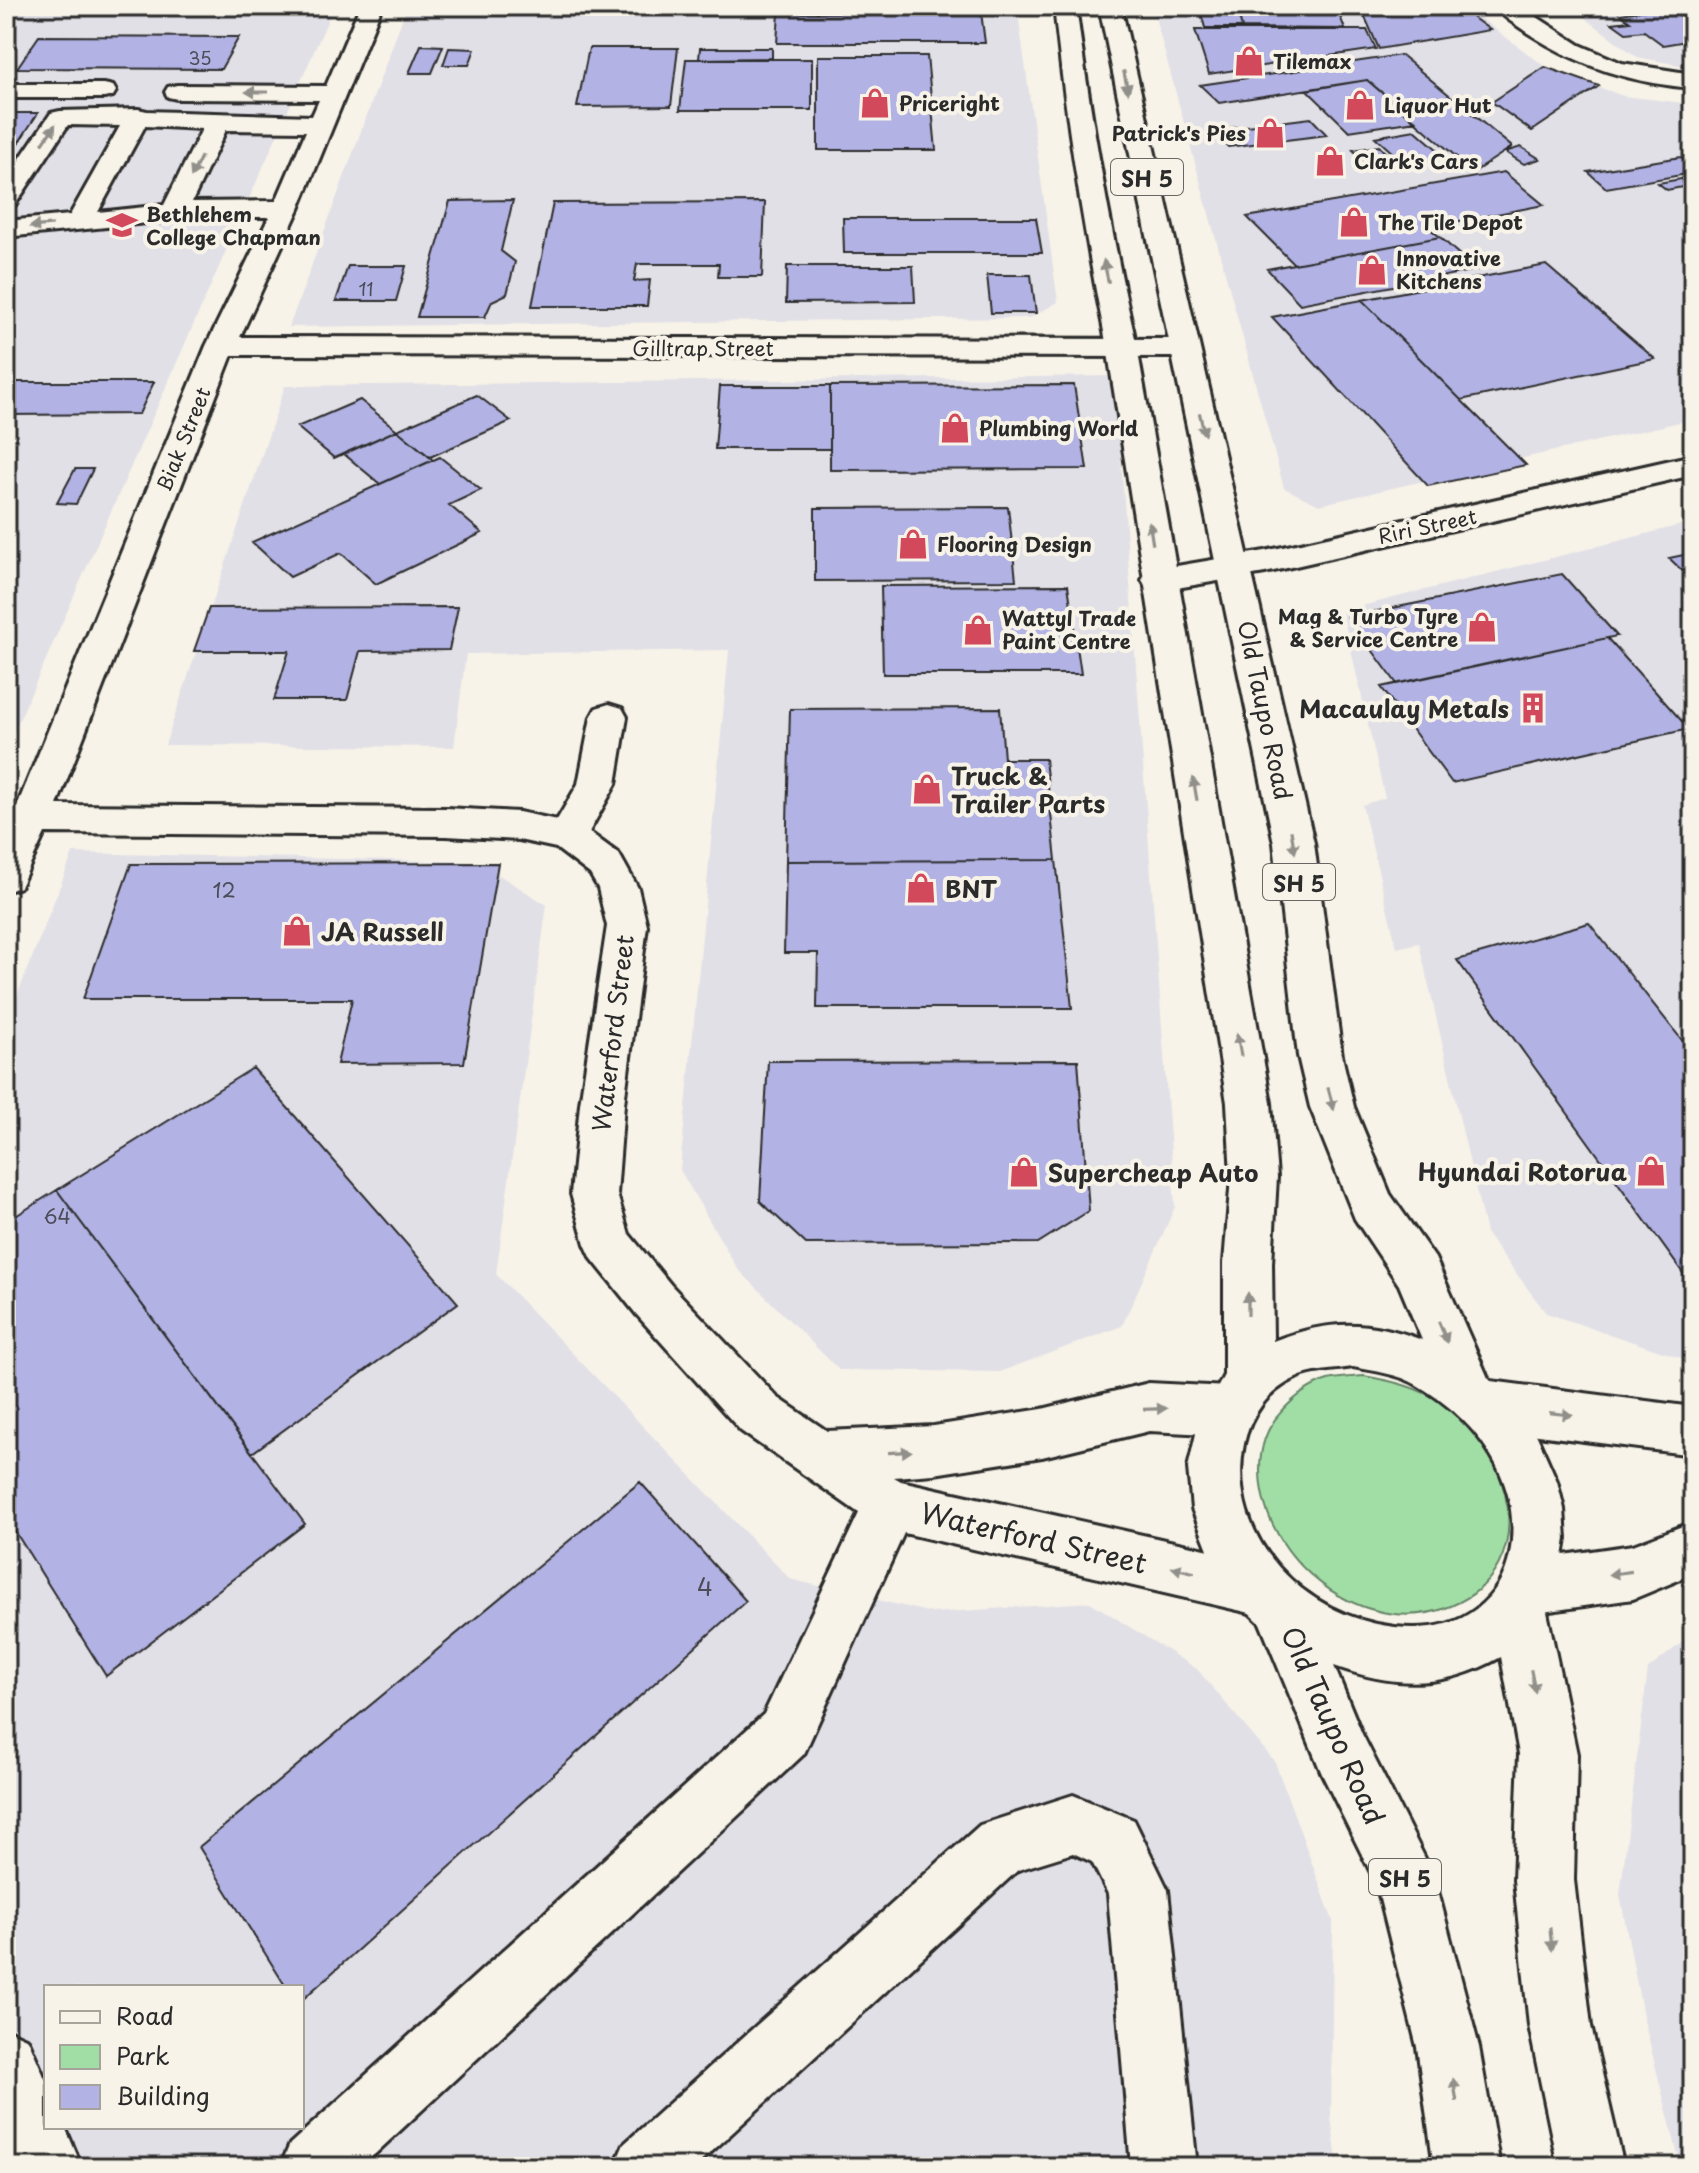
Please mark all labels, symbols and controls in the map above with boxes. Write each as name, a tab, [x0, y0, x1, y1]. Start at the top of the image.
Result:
house number: 35	[188, 44, 212, 71]
shop icon: Tilemax	[1232, 44, 1266, 78]
place label: Tilemax	[1273, 46, 1351, 76]
one-way arrow	[1120, 70, 1133, 95]
one-way arrow	[244, 86, 269, 98]
shop icon: Priceright	[858, 86, 892, 120]
place label: Priceright	[899, 88, 1000, 118]
shop icon: Liquor Hut	[1343, 88, 1377, 122]
place label: Liquor Hut	[1384, 90, 1492, 120]
shop icon: Patrick's Pies	[1253, 116, 1287, 150]
place label: Patrick's Pies	[1112, 118, 1246, 148]
one-way arrow	[42, 123, 57, 144]
shop icon: Clark's Cars	[1313, 144, 1347, 178]
place label: Clark's Cars	[1354, 146, 1479, 176]
one-way arrow	[189, 155, 203, 179]
road number: SH 5	[1111, 159, 1183, 195]
place label: Bethlehem College Chapman	[146, 199, 321, 252]
shop icon: The Tile Depot	[1337, 205, 1371, 239]
place label: The Tile Depot	[1378, 207, 1523, 237]
school or university icon: Bethlehem College Chapman	[105, 208, 139, 242]
one-way arrow	[28, 220, 53, 233]
place label: Innovative Kitchens	[1396, 243, 1501, 296]
shop icon: Innovative Kitchens	[1355, 253, 1389, 287]
one-way arrow	[1099, 259, 1112, 284]
house number: 11	[358, 275, 374, 302]
street label: Gilltrap Street	[632, 333, 774, 363]
street label: Biak Street	[148, 382, 218, 496]
shop icon: Plumbing World	[938, 411, 972, 445]
one-way arrow	[1196, 411, 1209, 436]
place label: Plumbing World	[979, 413, 1139, 443]
street label: Riri Street	[1375, 501, 1479, 551]
one-way arrow	[1145, 520, 1157, 545]
shop icon: Flooring Design	[896, 527, 930, 561]
place label: Flooring Design	[937, 529, 1092, 559]
place label: Mag & Turbo Tyre & Service Centre	[1278, 601, 1458, 654]
place label: Wattyl Trade Paint Centre	[1002, 603, 1136, 656]
shop icon: Mag & Turbo Tyre & Service Centre	[1465, 610, 1499, 644]
shop icon: Wattyl Trade Paint Centre	[961, 613, 995, 647]
street label: Old Taupo Road	[1229, 617, 1303, 803]
place label: Macaulay Metals	[1299, 690, 1509, 726]
building icon: Macaulay Metals	[1516, 691, 1550, 725]
place label: Truck & Trailer Parts	[951, 757, 1106, 821]
shop icon: Truck & Trailer Parts	[910, 772, 944, 806]
one-way arrow	[1188, 776, 1200, 801]
one-way arrow	[1288, 830, 1300, 855]
road number: SH 5	[1263, 864, 1335, 900]
place label: BNT	[945, 870, 997, 906]
shop icon: BNT	[904, 871, 938, 905]
house number: 12	[212, 875, 236, 905]
place label: JA Russell	[321, 913, 444, 949]
shop icon: JA Russell	[280, 914, 314, 948]
street label: Waterford Street	[582, 932, 642, 1133]
one-way arrow	[1232, 1032, 1245, 1057]
one-way arrow	[1325, 1086, 1337, 1111]
place label: Hyundai Rotorua	[1418, 1153, 1628, 1189]
place label: Supercheap Auto	[1048, 1154, 1258, 1190]
shop icon: Hyundai Rotorua	[1634, 1154, 1668, 1188]
shop icon: Supercheap Auto	[1007, 1155, 1041, 1189]
house number: 64	[43, 1201, 71, 1231]
one-way arrow	[1242, 1291, 1254, 1316]
one-way arrow	[1436, 1320, 1450, 1343]
one-way arrow	[1143, 1402, 1168, 1415]
one-way arrow	[1548, 1407, 1573, 1420]
one-way arrow	[888, 1445, 913, 1458]
street label: Waterford Street	[917, 1490, 1151, 1584]
one-way arrow	[1171, 1563, 1196, 1576]
house number: 4	[697, 1568, 713, 1604]
one-way arrow	[1607, 1568, 1632, 1580]
street label: Old Taupo Road	[1271, 1619, 1397, 1831]
one-way arrow	[1528, 1668, 1540, 1693]
road number: SH 5	[1369, 1859, 1441, 1895]
one-way arrow	[1544, 1927, 1557, 1952]
legend	[44, 1985, 304, 2129]
text: Road	[116, 1997, 174, 2033]
text: Park	[116, 2037, 170, 2073]
text: Building	[116, 2077, 210, 2113]
one-way arrow	[1448, 2077, 1461, 2102]

